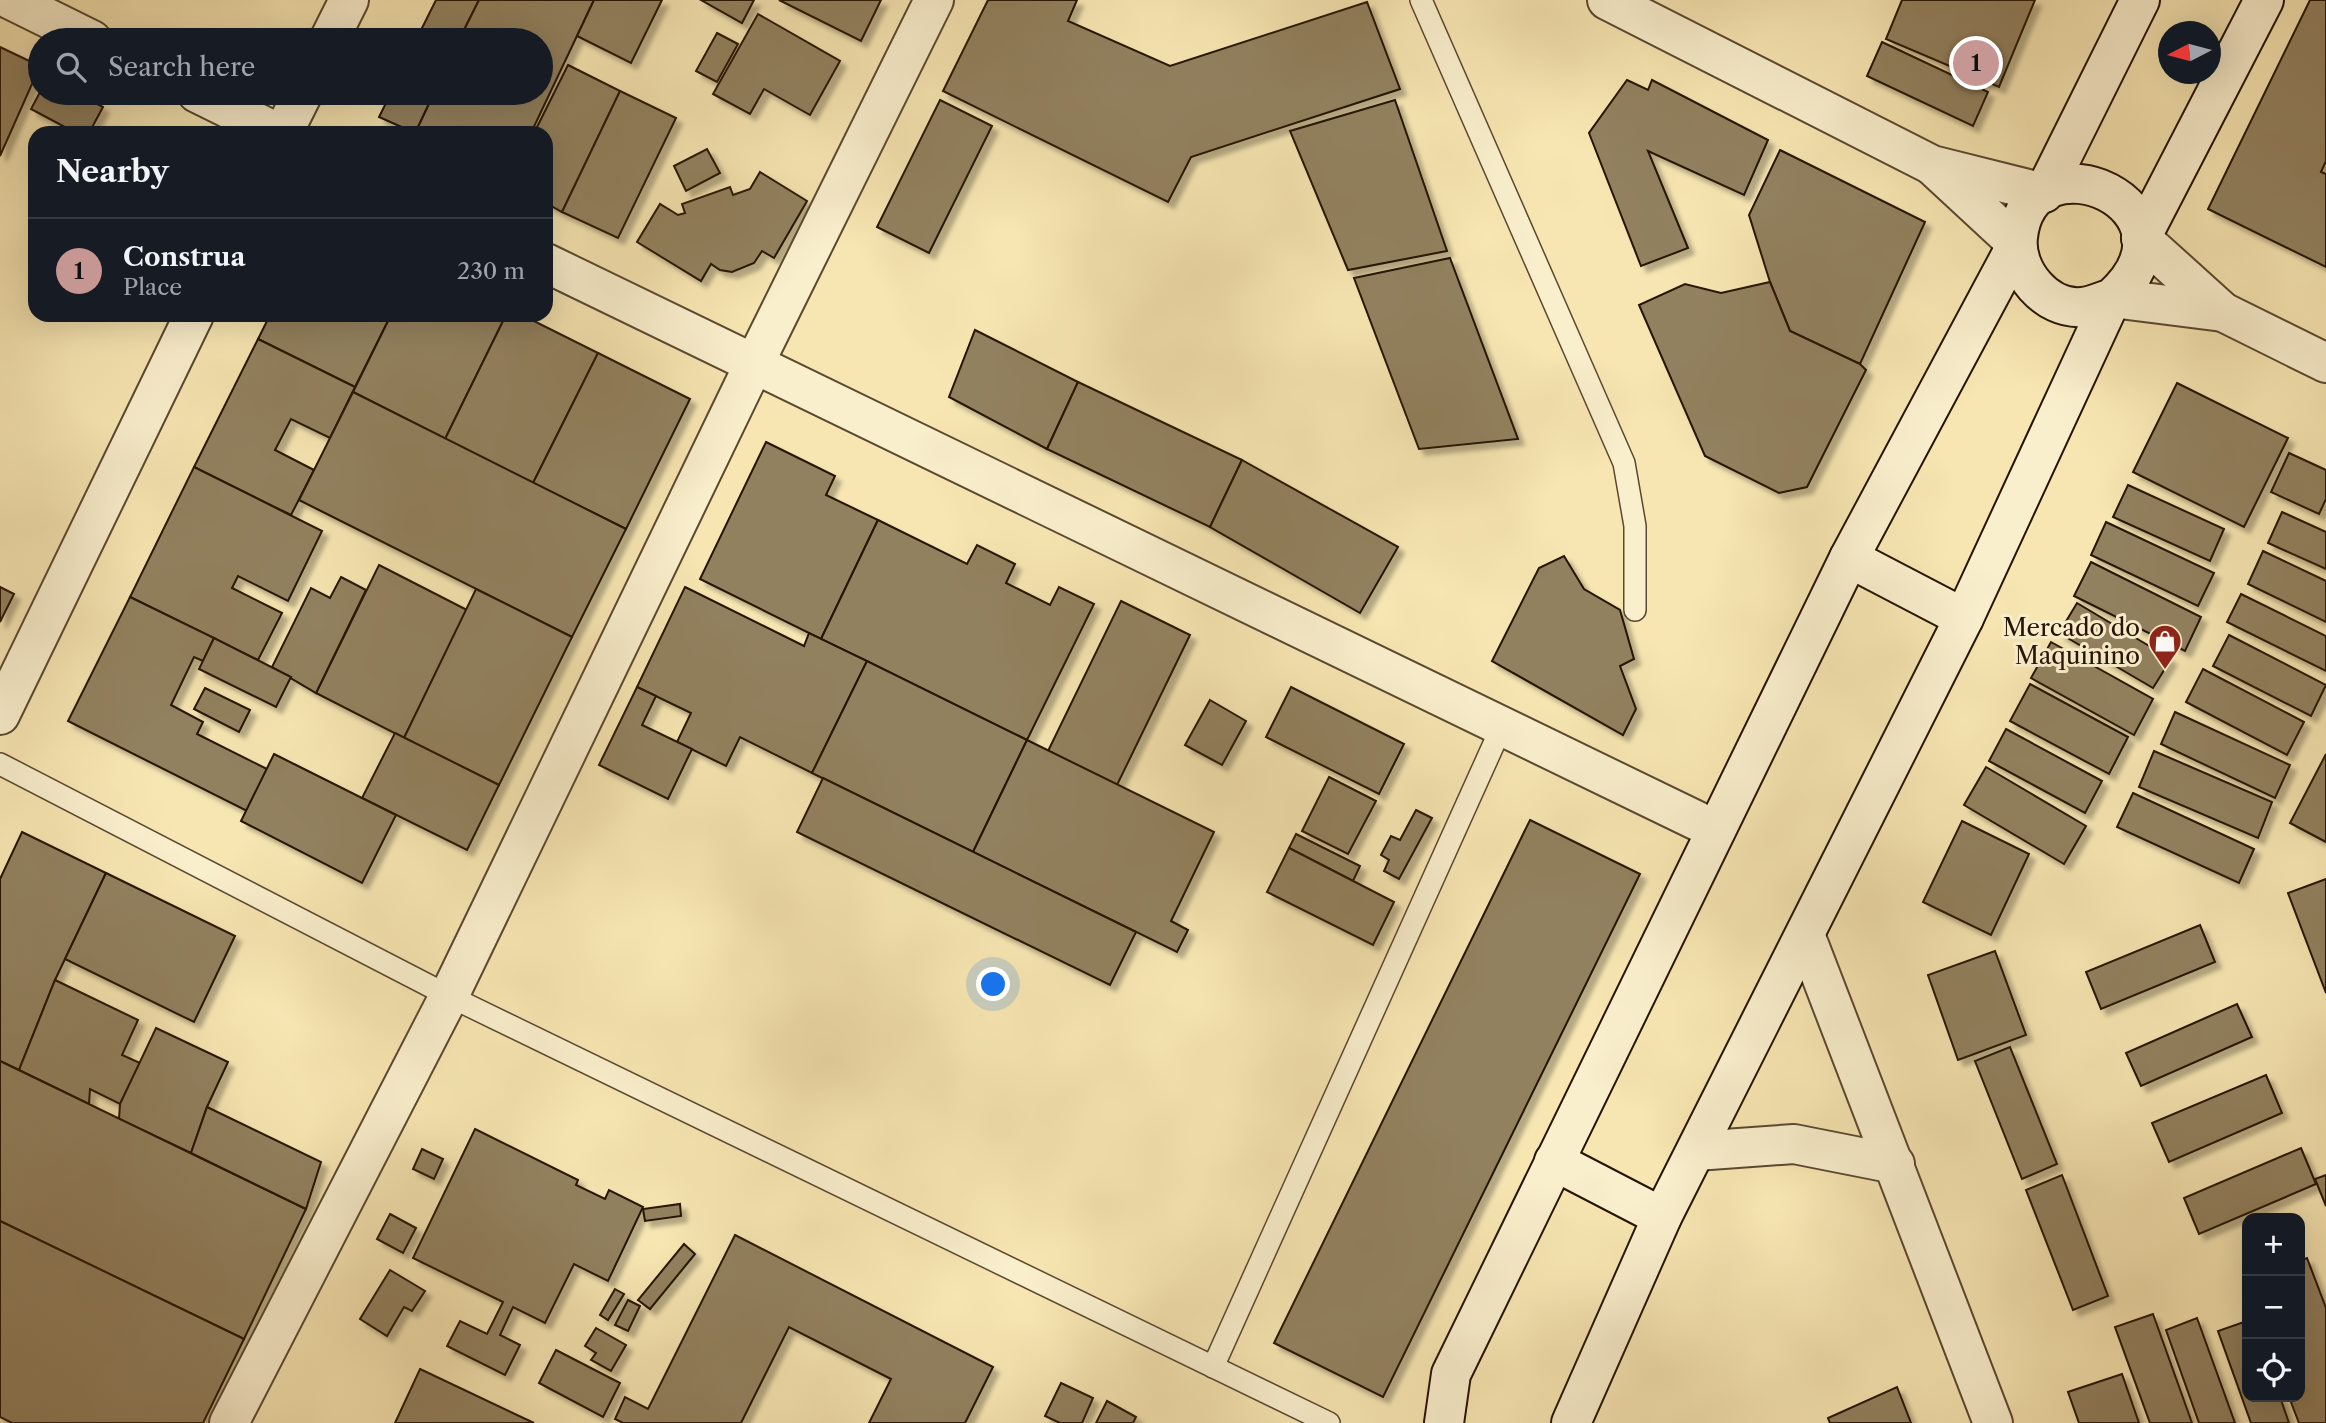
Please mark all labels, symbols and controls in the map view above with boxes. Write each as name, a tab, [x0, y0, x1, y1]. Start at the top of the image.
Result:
north arrow	[2158, 21, 2221, 84]
search box	[28, 28, 553, 105]
pin: 1	[1953, 37, 1999, 89]
icon: search	[52, 48, 90, 86]
text: Search here	[108, 51, 255, 83]
text: Nearby	[56, 153, 169, 190]
text: Construa	[123, 241, 246, 273]
text: 1	[74, 257, 84, 285]
text: 230 m	[457, 257, 525, 285]
text: Place	[123, 273, 182, 301]
place label: Mercado do Maquinino	[2003, 613, 2140, 670]
shop icon: Mercado do Maquinino	[2146, 622, 2184, 671]
your location	[976, 967, 1010, 1001]
map controls	[2242, 1213, 2305, 1402]
button: +	[2242, 1213, 2305, 1276]
button: −	[2242, 1276, 2305, 1339]
button: locate	[2242, 1339, 2305, 1402]

